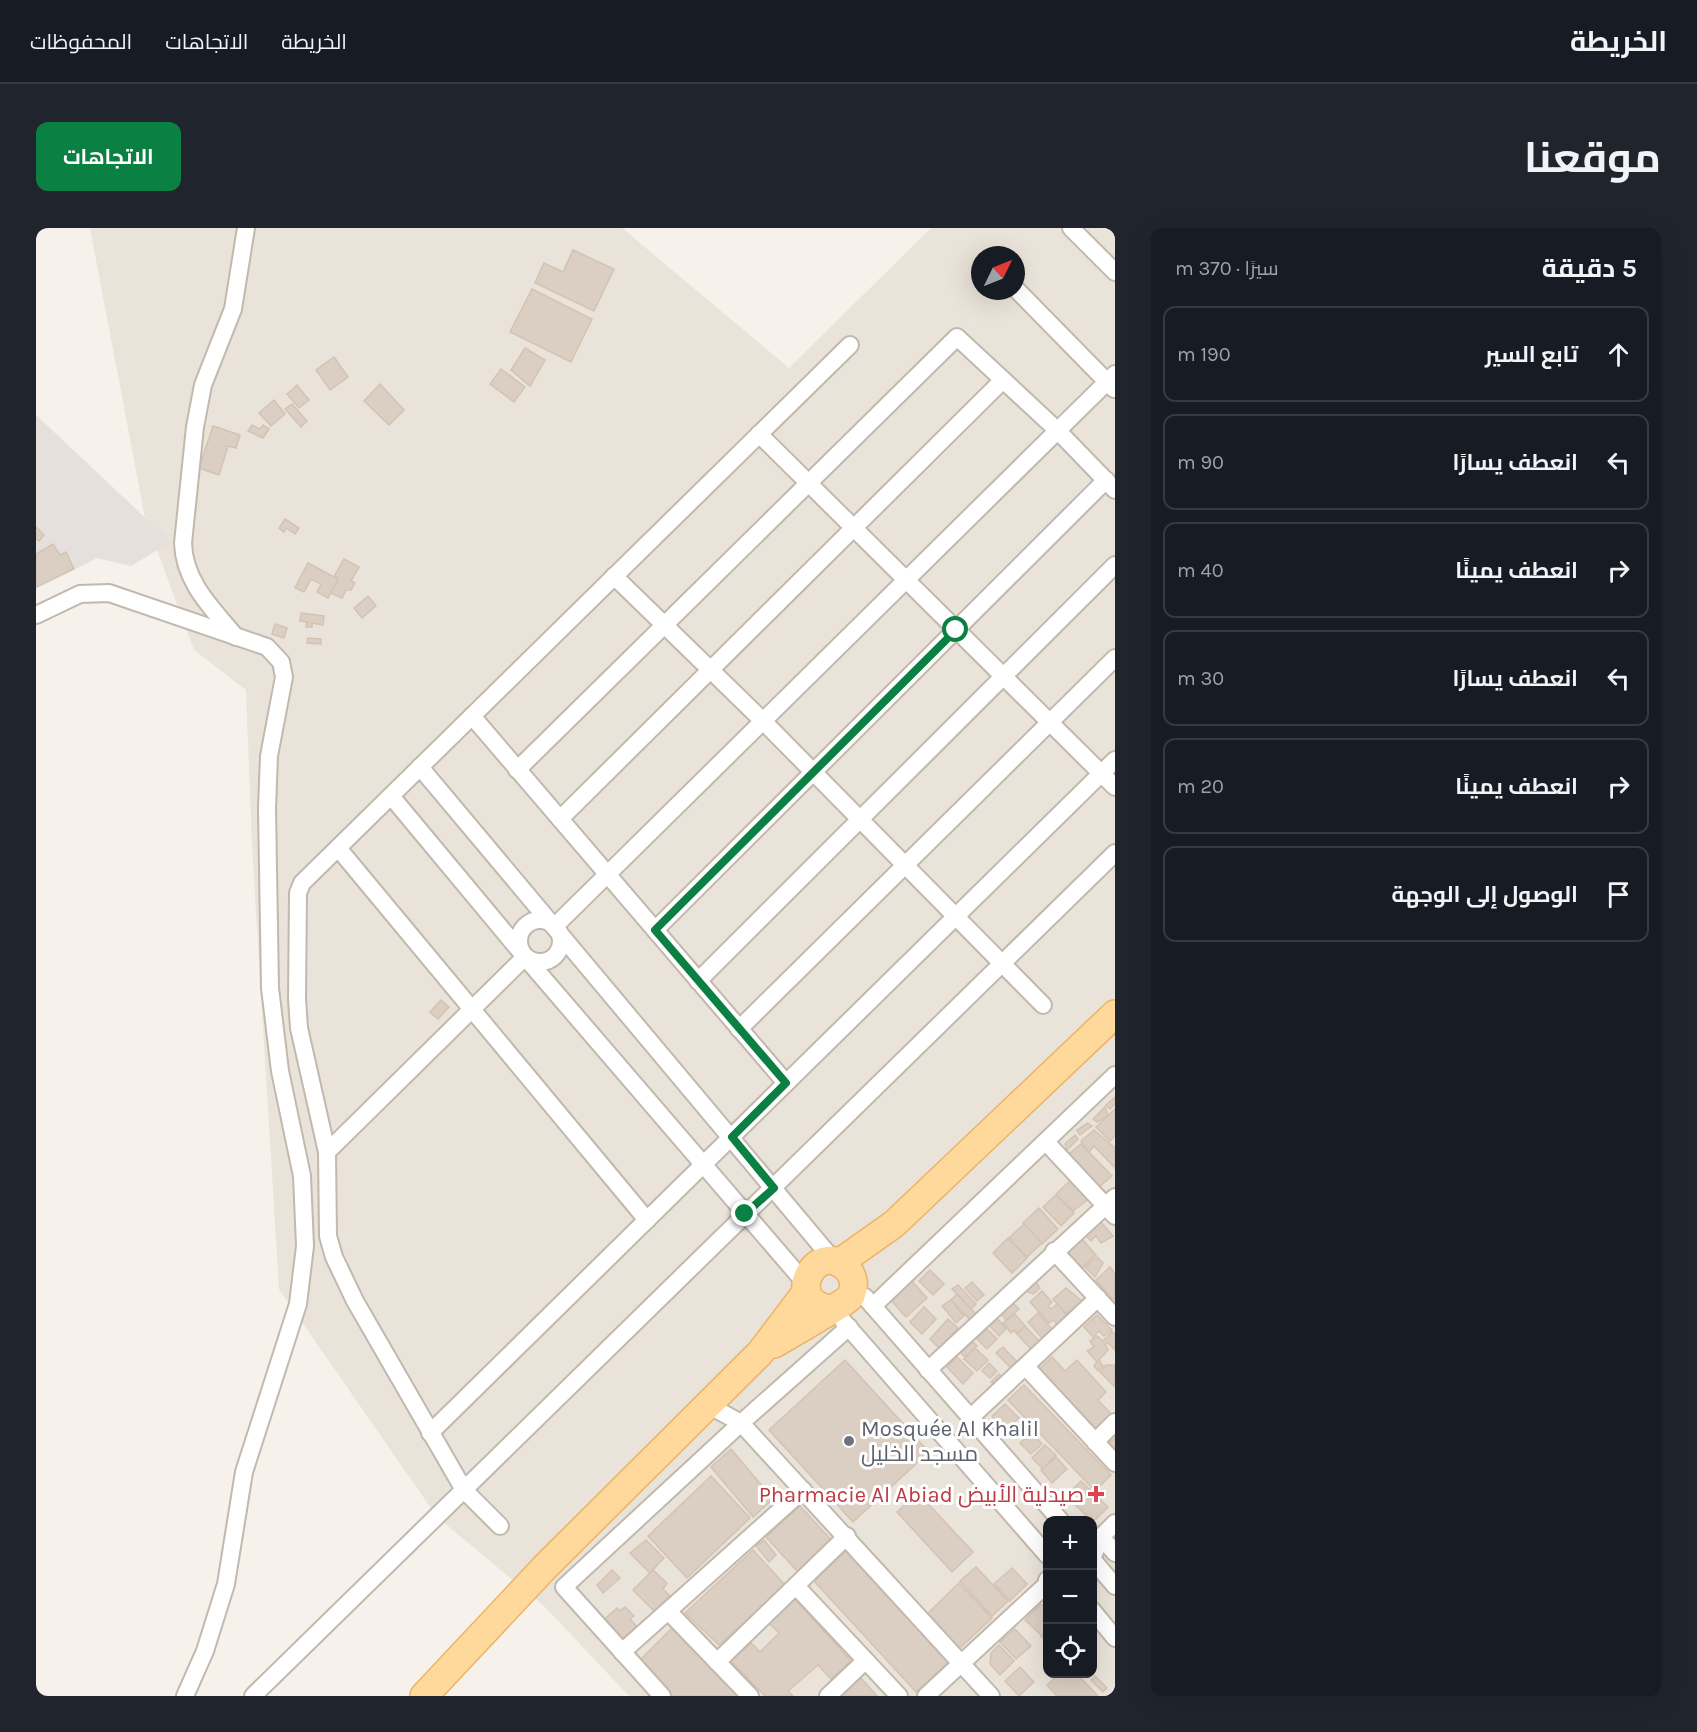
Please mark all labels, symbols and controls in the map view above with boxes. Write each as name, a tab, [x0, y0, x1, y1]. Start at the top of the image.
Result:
text: الخريطة	[1570, 25, 1667, 58]
text: المحفوظات	[30, 30, 132, 54]
text: الاتجاهات	[165, 30, 248, 54]
text: الخريطة	[281, 30, 347, 54]
button: الاتجاهات	[36, 122, 181, 191]
text: موقعنا	[1524, 133, 1661, 183]
north arrow	[971, 246, 1025, 300]
text: 5 دقيقة	[1542, 253, 1637, 284]
text: سيرًا · 370 m	[1175, 257, 1278, 280]
icon: ahead	[1602, 338, 1635, 371]
text: تابع السير	[1485, 342, 1578, 368]
text: 190 m	[1177, 343, 1231, 366]
icon: left	[1602, 446, 1635, 479]
text: انعطف يسارًا	[1452, 450, 1578, 476]
text: 90 m	[1177, 451, 1224, 474]
icon: right	[1602, 554, 1635, 587]
text: انعطف يمينًا	[1455, 558, 1578, 584]
text: 40 m	[1177, 559, 1224, 582]
route start	[942, 616, 968, 642]
icon: left	[1602, 662, 1635, 695]
text: انعطف يسارًا	[1452, 666, 1578, 692]
text: 30 m	[1177, 667, 1224, 690]
icon: right	[1602, 770, 1635, 803]
text: انعطف يمينًا	[1455, 774, 1578, 800]
text: 20 m	[1177, 775, 1224, 798]
icon: arrive	[1602, 878, 1635, 911]
text: الوصول إلى الوجهة	[1392, 882, 1578, 908]
route end	[731, 1200, 757, 1226]
place label: Mosquée Al Khalil مسجد الخليل	[861, 1416, 1039, 1467]
marker: Mosquée Al Khalil مسجد الخليل	[842, 1434, 856, 1448]
place label: Pharmacie Al Abiad صيدلية الأبيض	[759, 1482, 1084, 1508]
marker: Pharmacie Al Abiad صيدلية الأبيض	[1089, 1487, 1103, 1501]
map controls	[1043, 1516, 1097, 1678]
button: +	[1043, 1516, 1097, 1570]
button: −	[1043, 1570, 1097, 1624]
button: locate	[1043, 1624, 1097, 1678]

